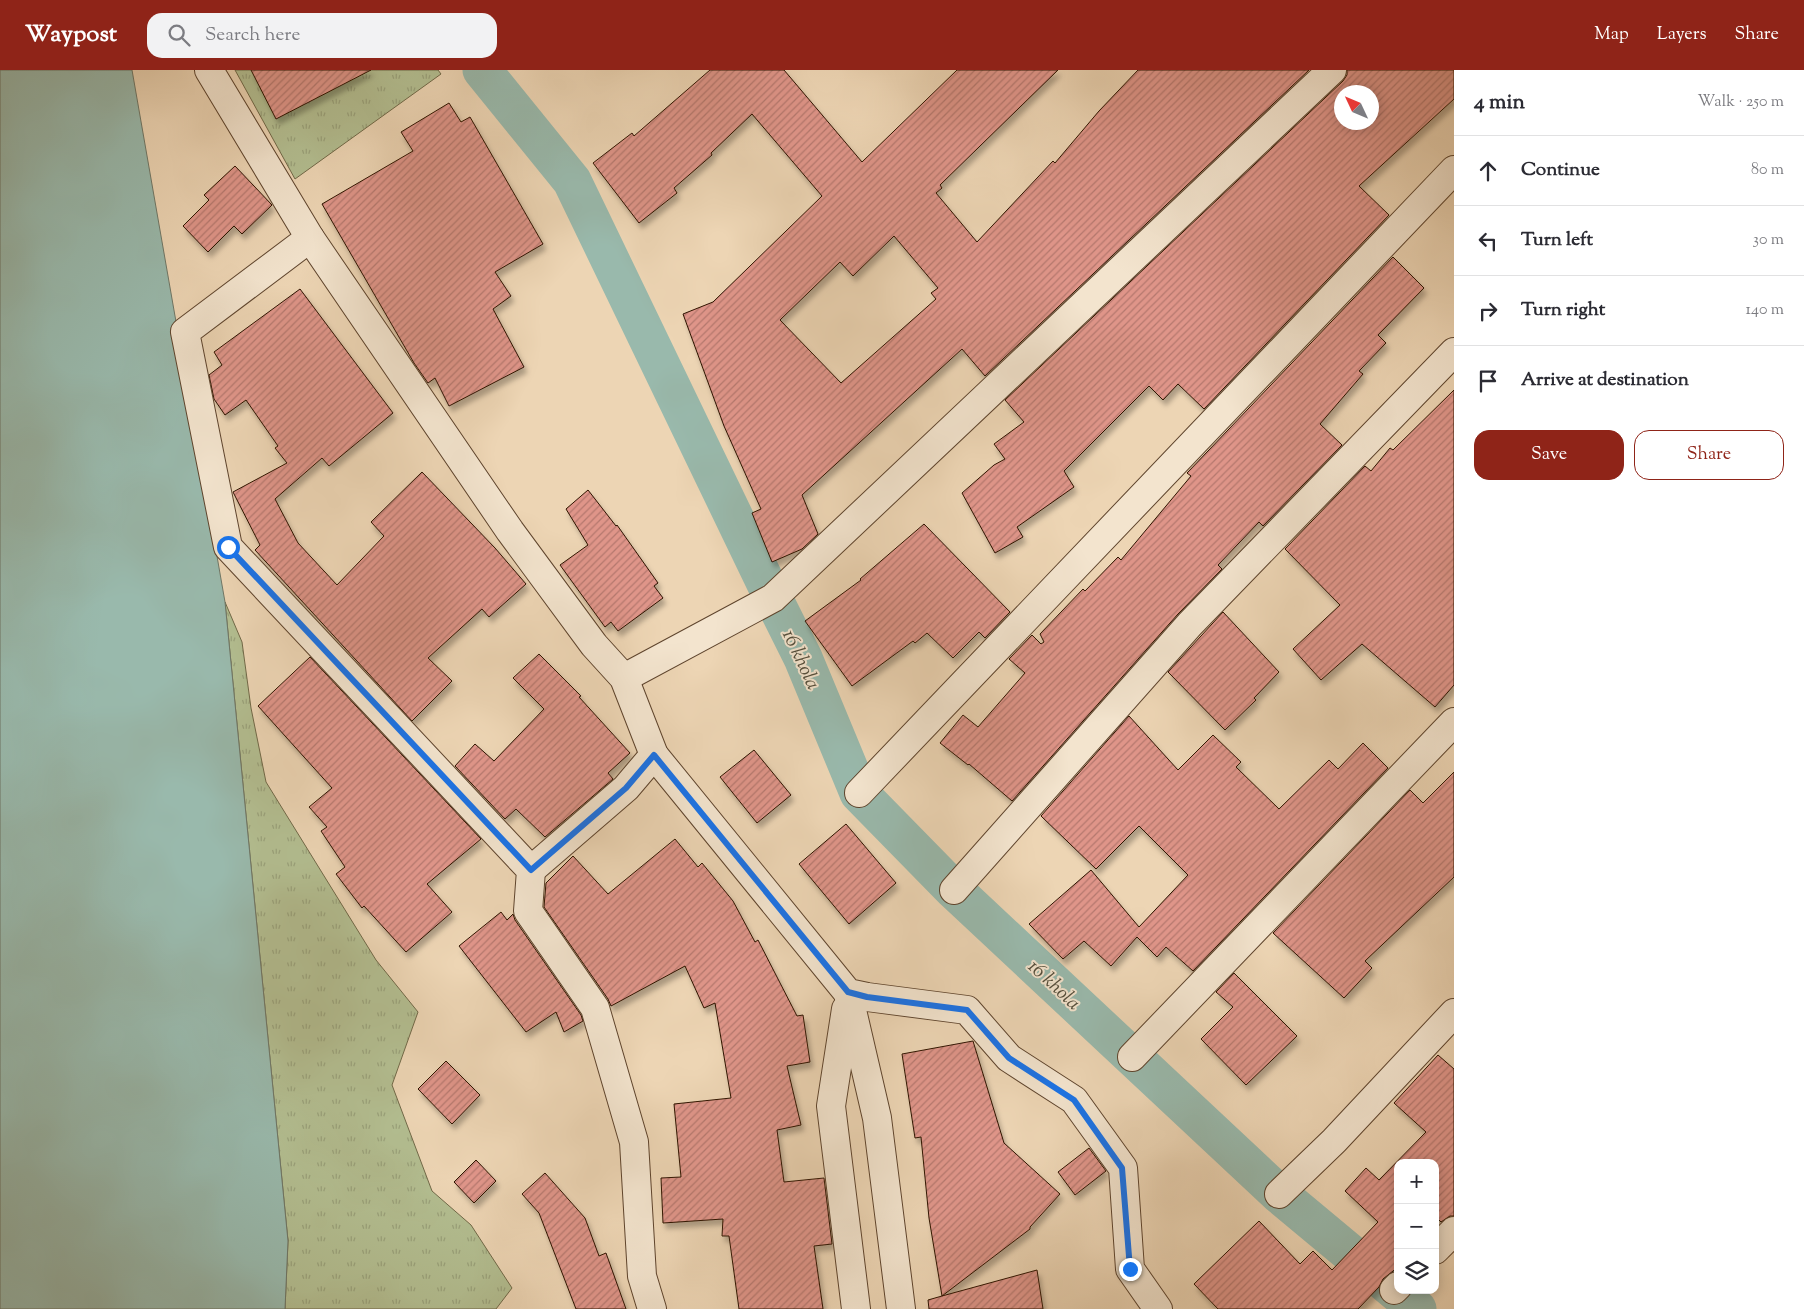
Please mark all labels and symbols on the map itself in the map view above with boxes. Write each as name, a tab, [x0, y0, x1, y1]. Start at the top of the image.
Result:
north arrow	[1334, 85, 1379, 130]
route start	[217, 536, 240, 559]
water label: 16 khola	[773, 625, 826, 695]
water label: 16 khola	[1020, 954, 1086, 1018]
route end	[1119, 1258, 1142, 1281]

